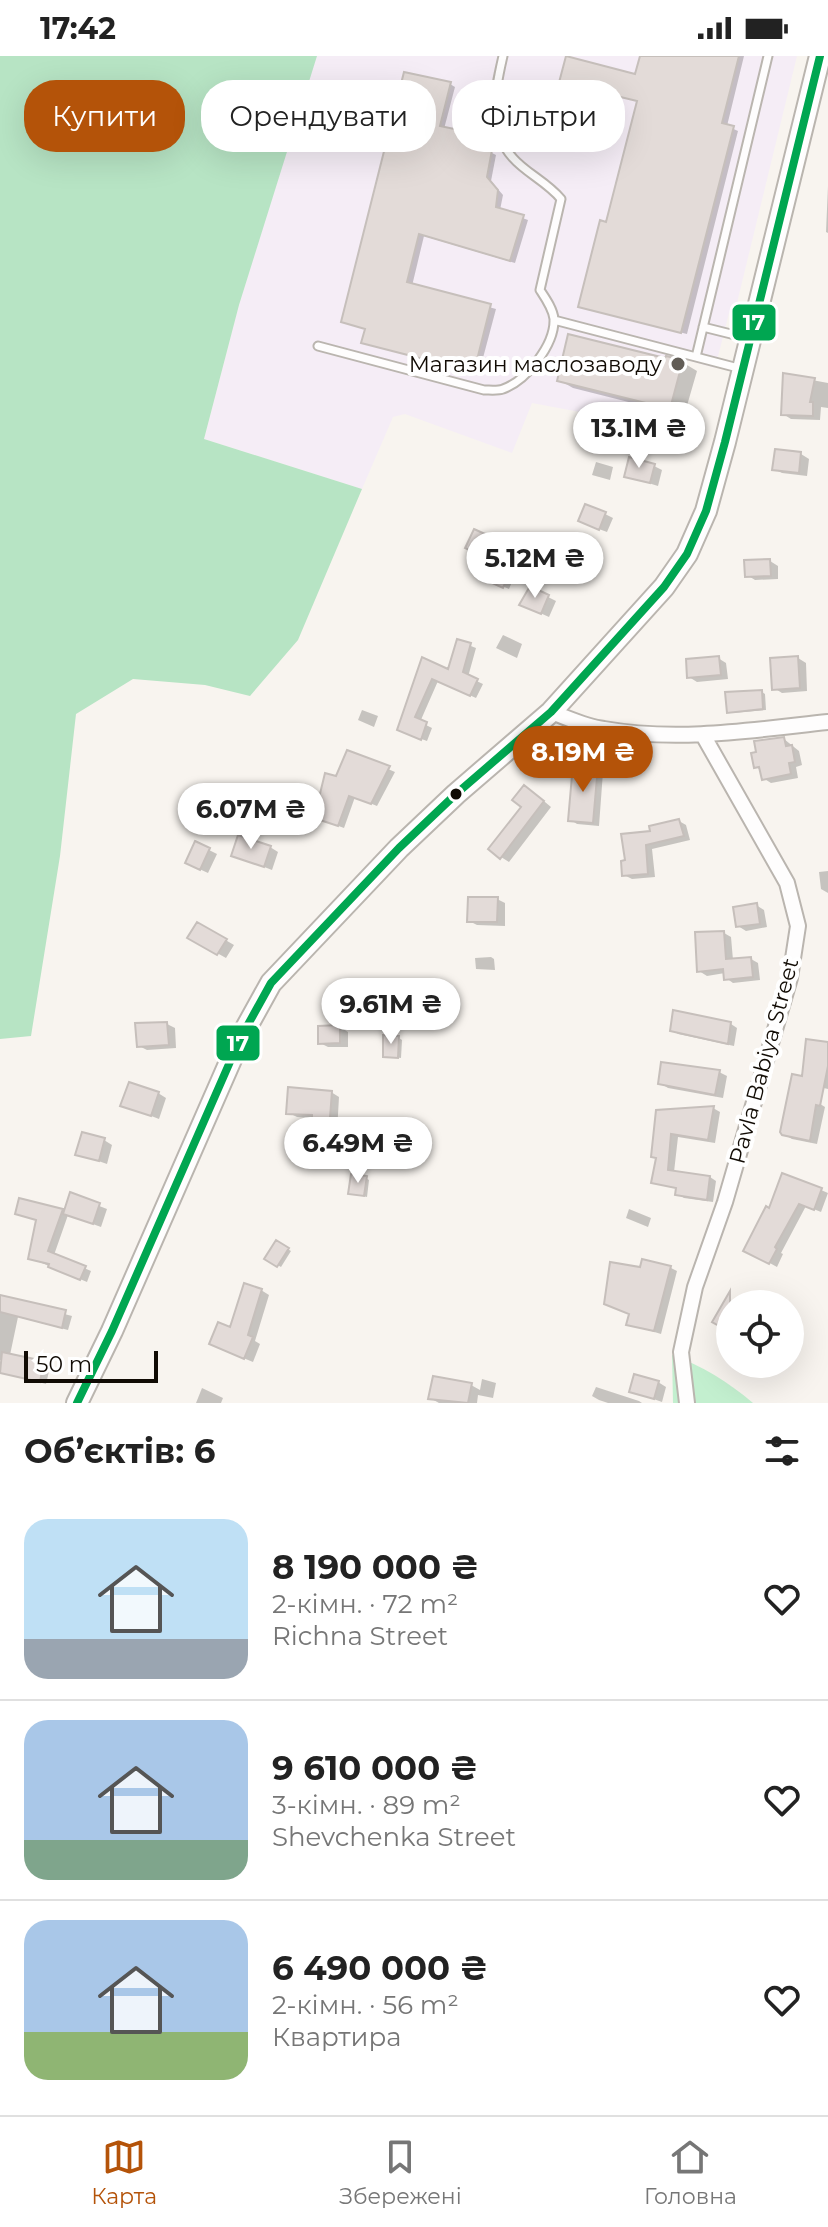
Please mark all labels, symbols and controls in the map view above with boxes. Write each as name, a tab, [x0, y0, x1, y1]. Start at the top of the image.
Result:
text: 17:42	[40, 10, 116, 47]
chip: Купити	[24, 80, 185, 152]
chip: Орендувати	[201, 80, 436, 152]
chip: Фільтри	[452, 80, 625, 152]
line badge: 17	[731, 303, 777, 342]
text: 17	[743, 309, 765, 336]
place label: Магазин маслозаводу	[409, 351, 663, 378]
marker: Магазин маслозаводу	[669, 355, 687, 373]
pin: 13.1M ₴	[565, 402, 713, 470]
text: 13.1M ₴	[591, 412, 687, 444]
pin: 5.12M ₴	[461, 532, 609, 600]
text: 5.12M ₴	[484, 542, 586, 574]
pin: 8.19M ₴	[509, 726, 657, 794]
text: 8.19M ₴	[531, 736, 635, 768]
pin: 6.07M ₴	[177, 783, 325, 851]
unlabelled marker	[448, 786, 464, 802]
text: 6.07M ₴	[196, 793, 306, 825]
street label: Pavla Babiya Street	[724, 955, 804, 1167]
pin: 9.61M ₴	[317, 978, 465, 1046]
text: 9.61M ₴	[339, 988, 443, 1020]
line badge: 17	[215, 1024, 261, 1062]
text: 17	[227, 1030, 249, 1057]
pin: 6.49M ₴	[284, 1117, 432, 1185]
text: 6.49M ₴	[302, 1127, 414, 1159]
map controls	[716, 1290, 804, 1378]
button: locate	[716, 1290, 804, 1378]
scale bar	[24, 1347, 158, 1383]
text: 50 m	[36, 1351, 92, 1378]
icon: filters	[760, 1429, 804, 1473]
text: Об’єктів: 6	[24, 1430, 215, 1472]
text: 8 190 000 ₴	[272, 1546, 479, 1588]
icon: home	[88, 1551, 184, 1647]
icon: heart	[760, 1577, 804, 1621]
text: 2-кімн. · 72 m²	[272, 1588, 458, 1620]
text: Richna Street	[272, 1620, 448, 1652]
text: 9 610 000 ₴	[272, 1747, 478, 1789]
icon: home	[88, 1752, 184, 1848]
icon: heart	[760, 1778, 804, 1822]
text: 3-кімн. · 89 m²	[272, 1789, 461, 1821]
text: Shevchenka Street	[272, 1821, 516, 1853]
text: 6 490 000 ₴	[272, 1947, 488, 1989]
icon: home	[88, 1952, 184, 2048]
icon: heart	[760, 1978, 804, 2022]
text: 2-кімн. · 56 m²	[272, 1989, 459, 2021]
text: Квартира	[272, 2021, 401, 2053]
tab: Карта	[91, 2135, 157, 2210]
tab: Збережені	[339, 2135, 462, 2210]
tab: Головна	[644, 2135, 737, 2210]

